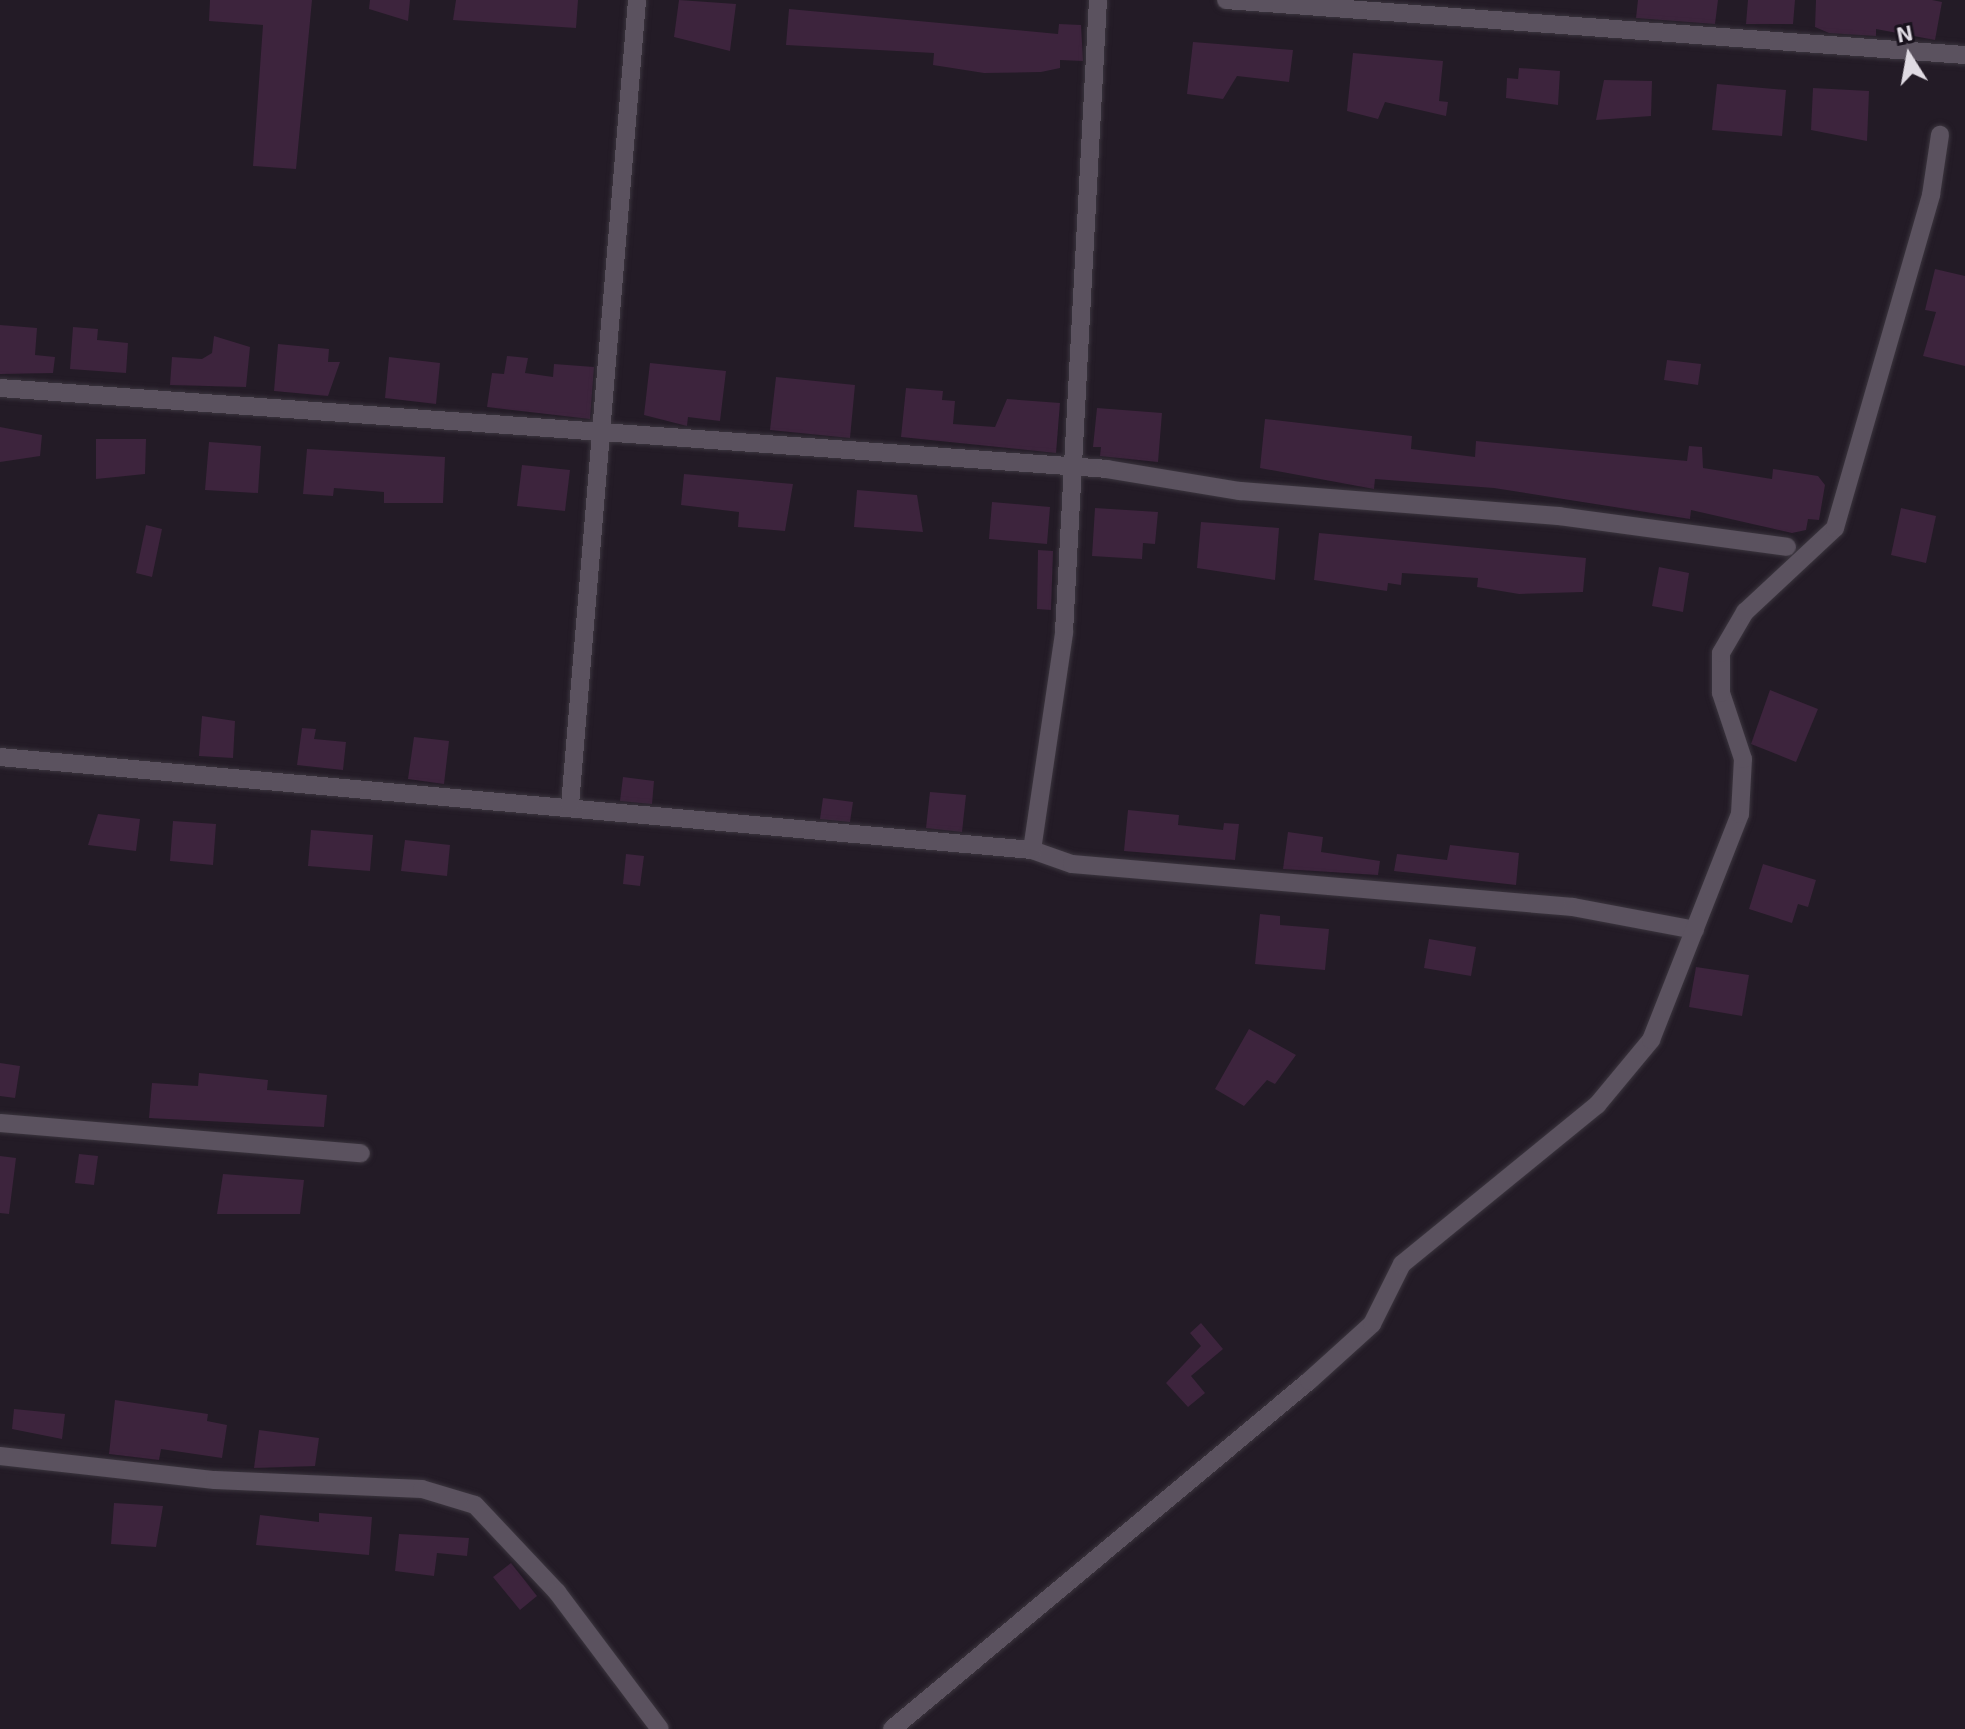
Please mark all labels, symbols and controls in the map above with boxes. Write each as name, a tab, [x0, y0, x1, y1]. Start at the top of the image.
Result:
north arrow	[1869, 16, 1949, 96]
text: N	[1894, 18, 1915, 47]

